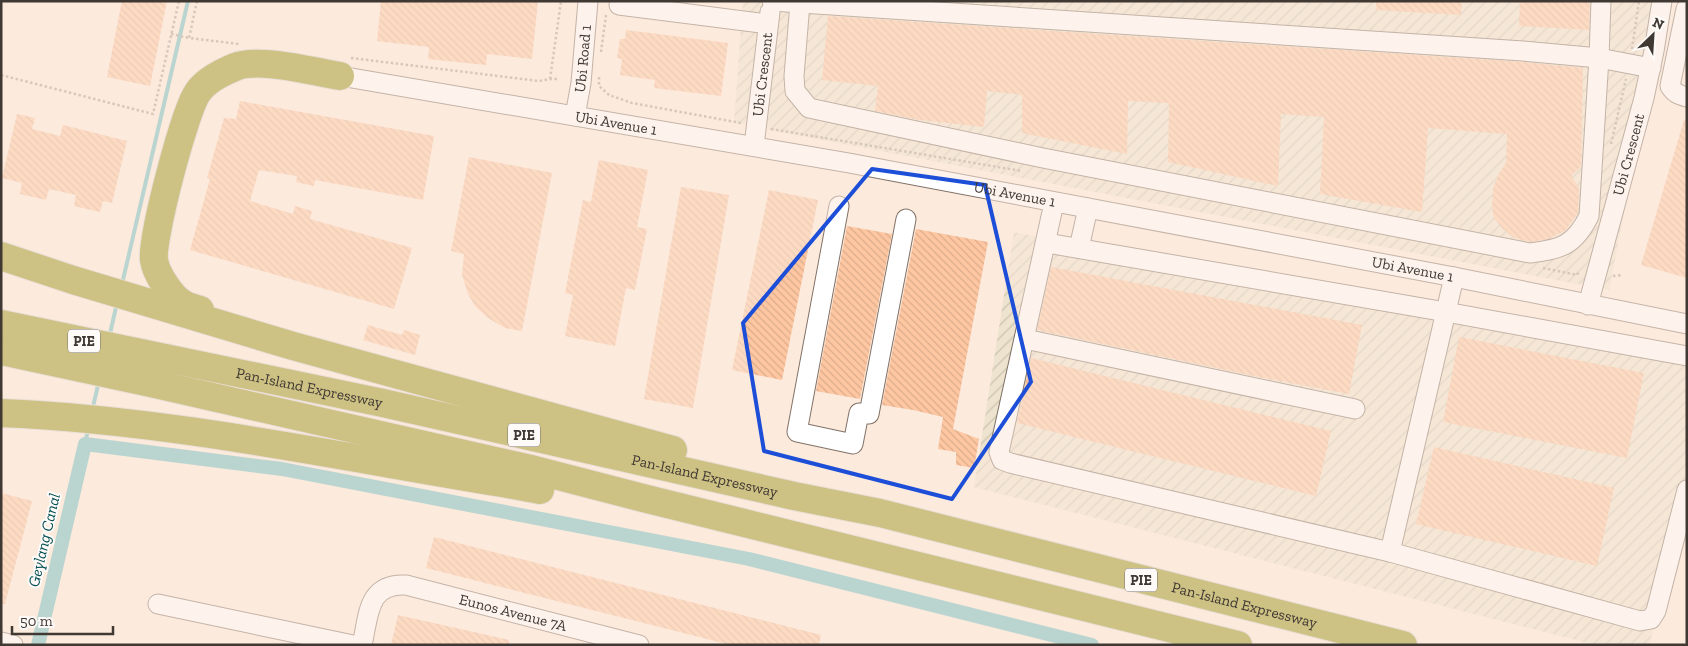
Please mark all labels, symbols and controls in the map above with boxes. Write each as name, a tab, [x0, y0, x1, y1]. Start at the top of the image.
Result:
north arrow	[1628, 10, 1678, 60]
text: N	[1650, 14, 1667, 34]
street label: Ubi Road 1	[570, 24, 595, 94]
street label: Ubi Crescent	[749, 31, 777, 117]
street label: Ubi Avenue 1	[574, 107, 659, 139]
street label: Ubi Crescent	[1609, 111, 1649, 197]
street label: Ubi Avenue 1	[972, 178, 1057, 211]
street label: Ubi Avenue 1	[1370, 253, 1455, 286]
road number: PIE	[68, 330, 100, 352]
street label: Pan-Island Expressway	[235, 364, 385, 412]
road number: PIE	[508, 424, 540, 446]
street label: Pan-Island Expressway	[630, 451, 780, 501]
water label: Geylang Canal	[24, 491, 64, 589]
road number: PIE	[1125, 568, 1157, 592]
street label: Pan-Island Expressway	[1170, 578, 1319, 632]
street label: Eunos Avenue 7A	[457, 590, 569, 635]
scale bar	[12, 604, 114, 636]
text: 50 m	[20, 612, 53, 630]

